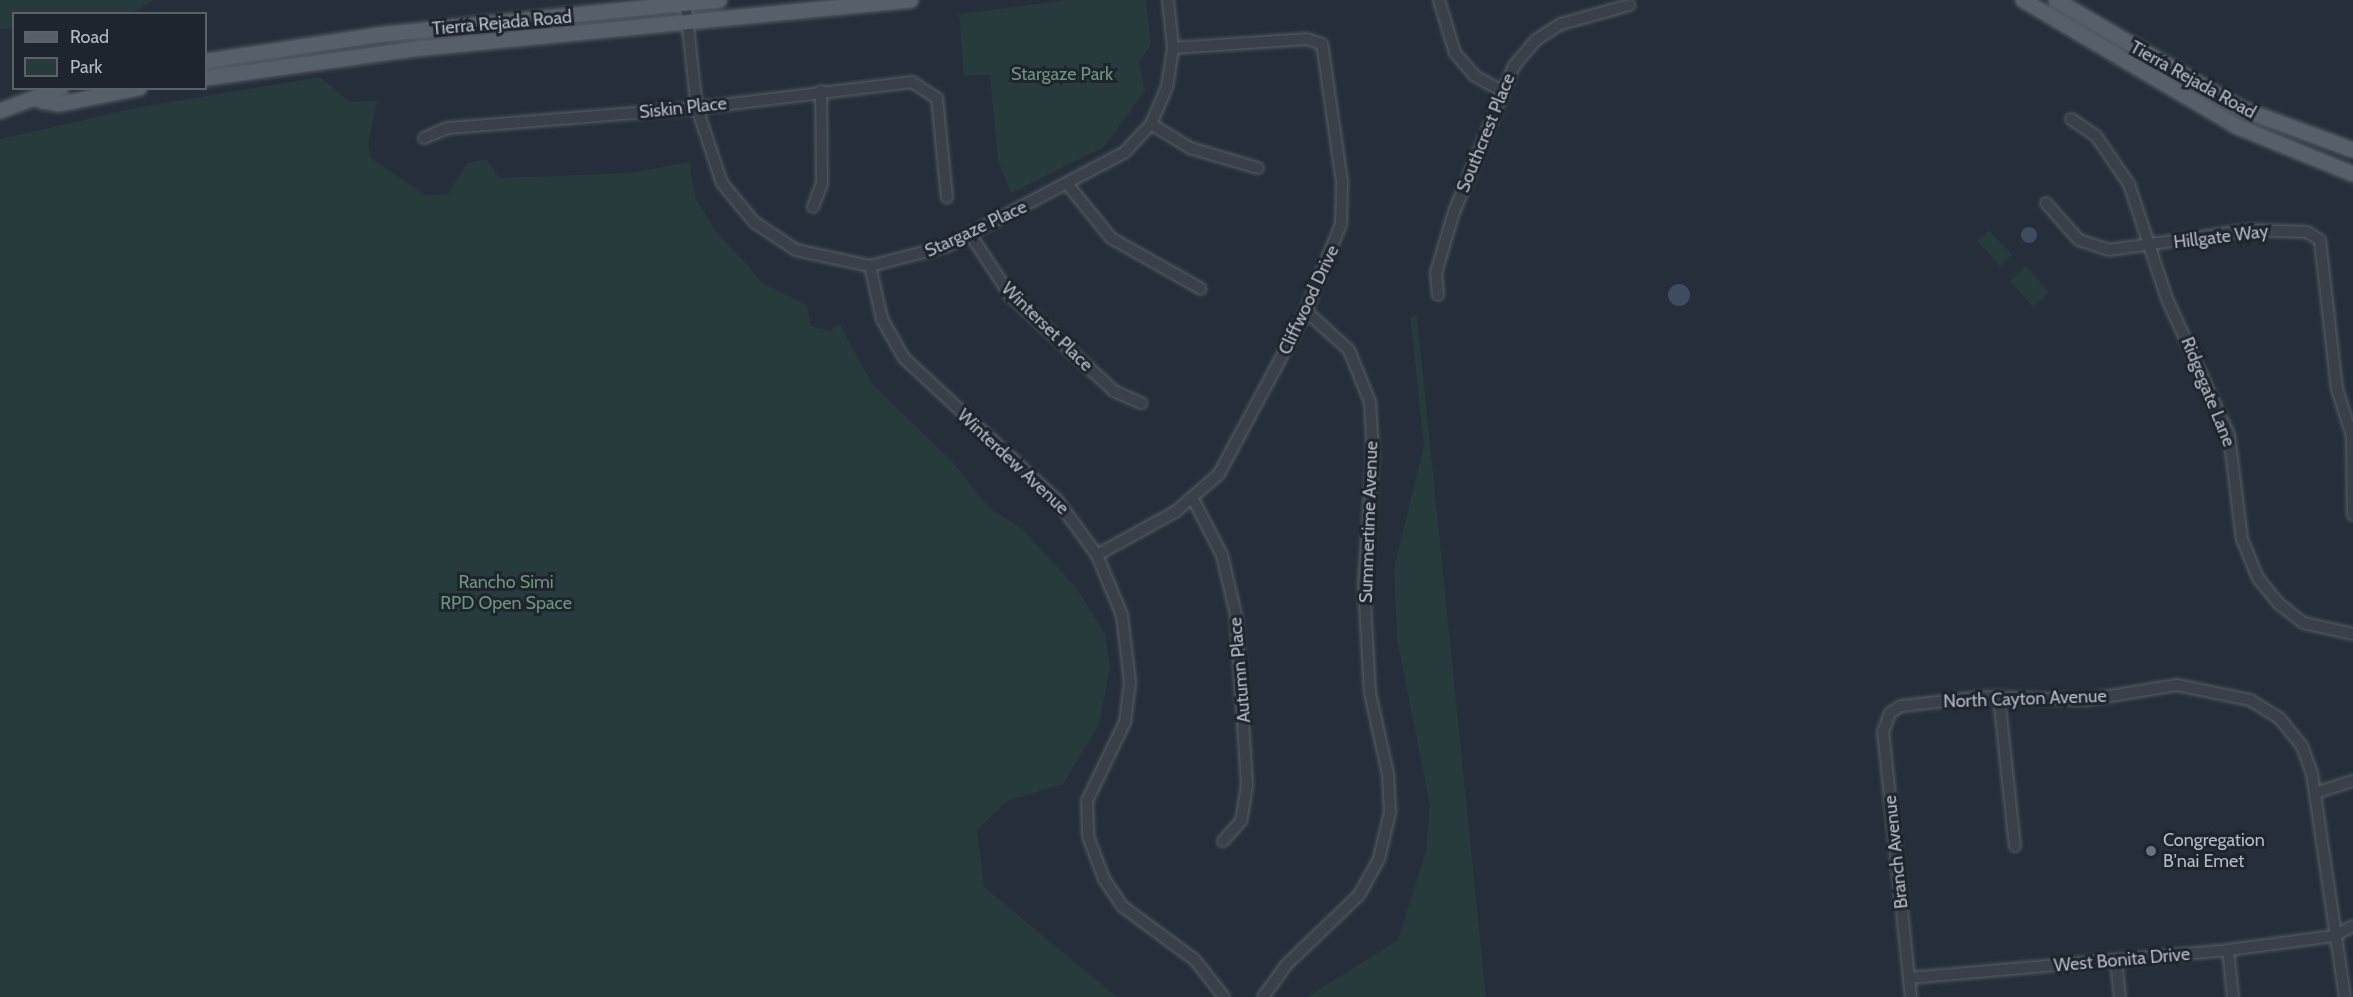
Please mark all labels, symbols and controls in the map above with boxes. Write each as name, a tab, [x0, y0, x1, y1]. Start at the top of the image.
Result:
street label: Tierra Rejada Road	[431, 6, 573, 40]
legend	[12, 12, 207, 90]
text: Road	[70, 26, 109, 48]
street label: Tierra Rejada Road	[2126, 37, 2260, 123]
text: Park	[70, 56, 102, 78]
park label: Stargaze Park	[1011, 63, 1113, 85]
street label: Southcrest Place	[1452, 70, 1520, 196]
street label: Siskin Place	[638, 93, 728, 123]
street label: Stargaze Place	[922, 196, 1030, 262]
street label: Hillgate Way	[2172, 220, 2270, 254]
street label: Cliffwood Drive	[1274, 242, 1344, 358]
street label: Winterset Place	[997, 278, 1097, 376]
street label: Ridgegate Lane	[2176, 334, 2240, 450]
street label: Winterdew Avenue	[953, 405, 1073, 519]
street label: Summertime Avenue	[1355, 441, 1383, 603]
park label: Rancho Simi RPD Open Space	[440, 572, 572, 614]
street label: Autumn Place	[1225, 616, 1255, 724]
street label: North Cayton Avenue	[1943, 685, 2107, 713]
street label: Branch Avenue	[1879, 794, 1913, 910]
place label: Congregation B'nai Emet	[2163, 830, 2265, 872]
marker: Congregation B'nai Emet	[2144, 844, 2158, 858]
street label: West Bonita Drive	[2053, 943, 2191, 977]

